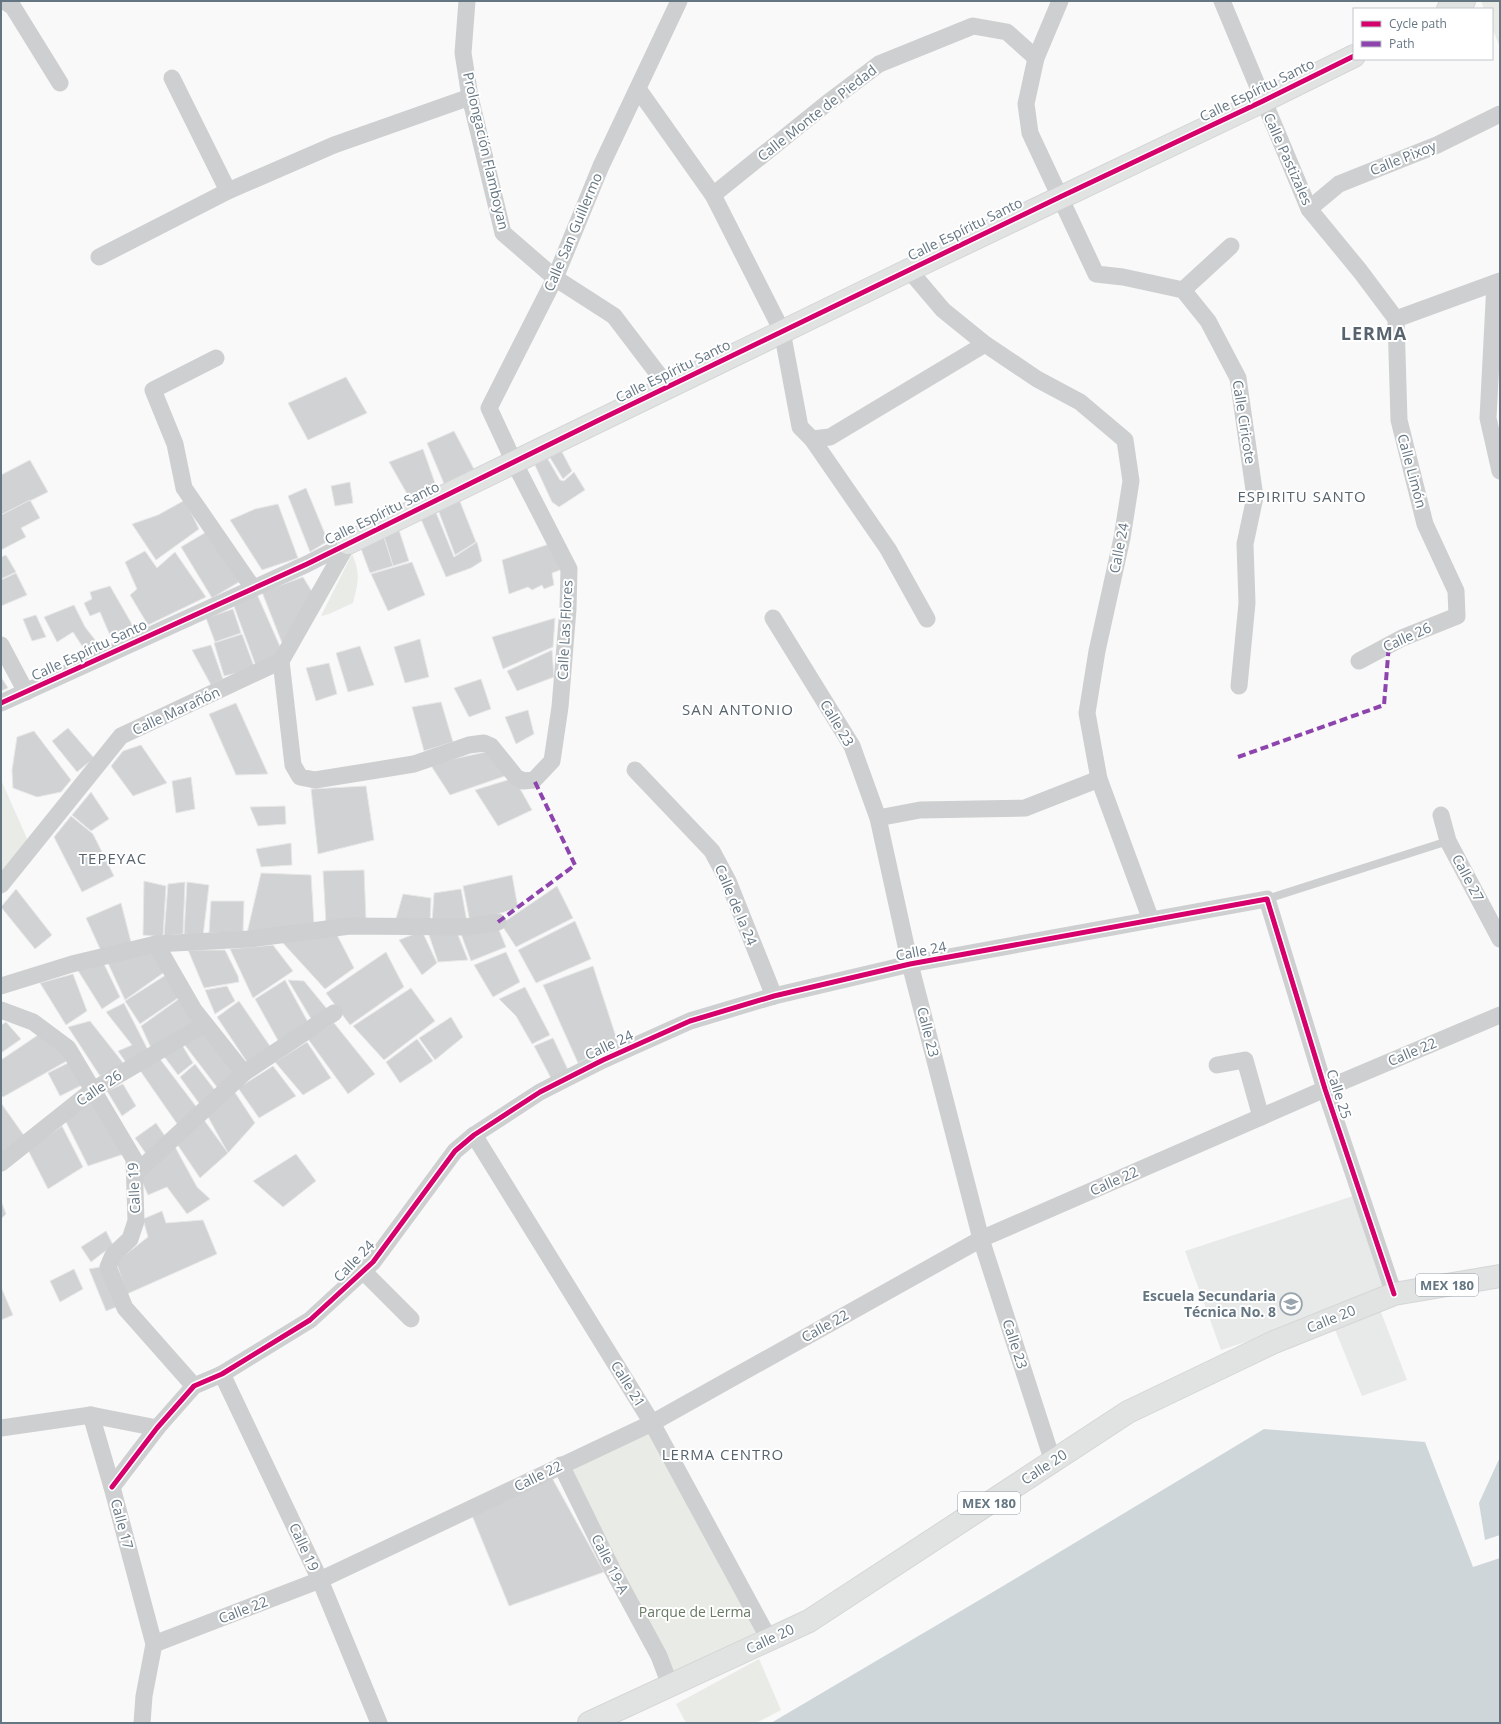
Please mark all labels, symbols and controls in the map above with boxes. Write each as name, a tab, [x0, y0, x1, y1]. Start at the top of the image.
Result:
legend	[1353, 8, 1493, 60]
text: Cycle path	[1389, 15, 1447, 32]
text: Path	[1389, 35, 1415, 52]
street label: Calle Espíritu Santo	[1196, 53, 1317, 126]
street label: Calle Monte de Piedad	[753, 60, 880, 165]
street label: Prolongación Flamboyan	[459, 70, 514, 232]
street label: Calle Pastizales	[1260, 110, 1317, 208]
street label: Calle Pixoy	[1367, 135, 1440, 179]
street label: Calle San Guillermo	[539, 170, 606, 294]
street label: Calle Espíritu Santo	[904, 192, 1025, 265]
district label: LERMA	[1341, 321, 1407, 345]
street label: Calle Espíritu Santo	[612, 334, 733, 407]
street label: Calle Ciricote	[1228, 379, 1261, 465]
street label: Calle Limón	[1393, 432, 1431, 510]
street label: Calle Espíritu Santo	[321, 476, 442, 549]
district label: ESPIRITU SANTO	[1237, 486, 1367, 506]
street label: Calle 24	[1104, 521, 1133, 575]
street label: Calle Las Flores	[552, 579, 577, 680]
street label: Calle Espíritu Santo	[28, 614, 150, 685]
street label: Calle 26	[1380, 617, 1434, 656]
street label: Calle Marañón	[129, 682, 223, 739]
street label: Calle 23	[816, 696, 859, 750]
district label: SAN ANTONIO	[682, 699, 794, 719]
district label: TEPEYAC	[79, 848, 147, 868]
street label: Calle 27	[1448, 851, 1489, 905]
street label: Calle de la 24	[711, 861, 762, 948]
street label: Calle 24	[894, 936, 948, 965]
street label: Calle 23	[913, 1005, 944, 1059]
street label: Calle 24	[582, 1025, 636, 1064]
street label: Calle 22	[1385, 1033, 1439, 1070]
street label: Calle 26	[72, 1065, 125, 1110]
street label: Calle 25	[1323, 1067, 1356, 1121]
street label: Calle 22	[1087, 1161, 1141, 1200]
street label: Calle 19	[123, 1162, 144, 1214]
street label: Calle 24	[329, 1236, 378, 1286]
road number: MEX 180	[1416, 1274, 1478, 1296]
place label: Escuela Secundaria Técnica No. 8	[1142, 1286, 1276, 1321]
school or university icon: Escuela Secundaria Técnica No. 8	[1278, 1291, 1304, 1317]
street label: Calle 20	[1304, 1300, 1358, 1337]
street label: Calle 22	[798, 1305, 852, 1346]
street label: Calle 23	[999, 1317, 1032, 1371]
street label: Calle 21	[607, 1357, 650, 1410]
district label: LERMA CENTRO	[662, 1444, 784, 1464]
street label: Calle 20	[1017, 1445, 1070, 1488]
street label: Calle 22	[511, 1456, 565, 1495]
road number: MEX 180	[958, 1492, 1020, 1514]
street label: Calle 17	[107, 1497, 138, 1551]
street label: Calle 19	[285, 1520, 324, 1574]
street label: Calle 19-A	[587, 1531, 634, 1597]
street label: Calle 22	[216, 1591, 270, 1628]
park label: Parque de Lerma	[639, 1602, 751, 1621]
street label: Calle 20	[743, 1619, 797, 1658]

